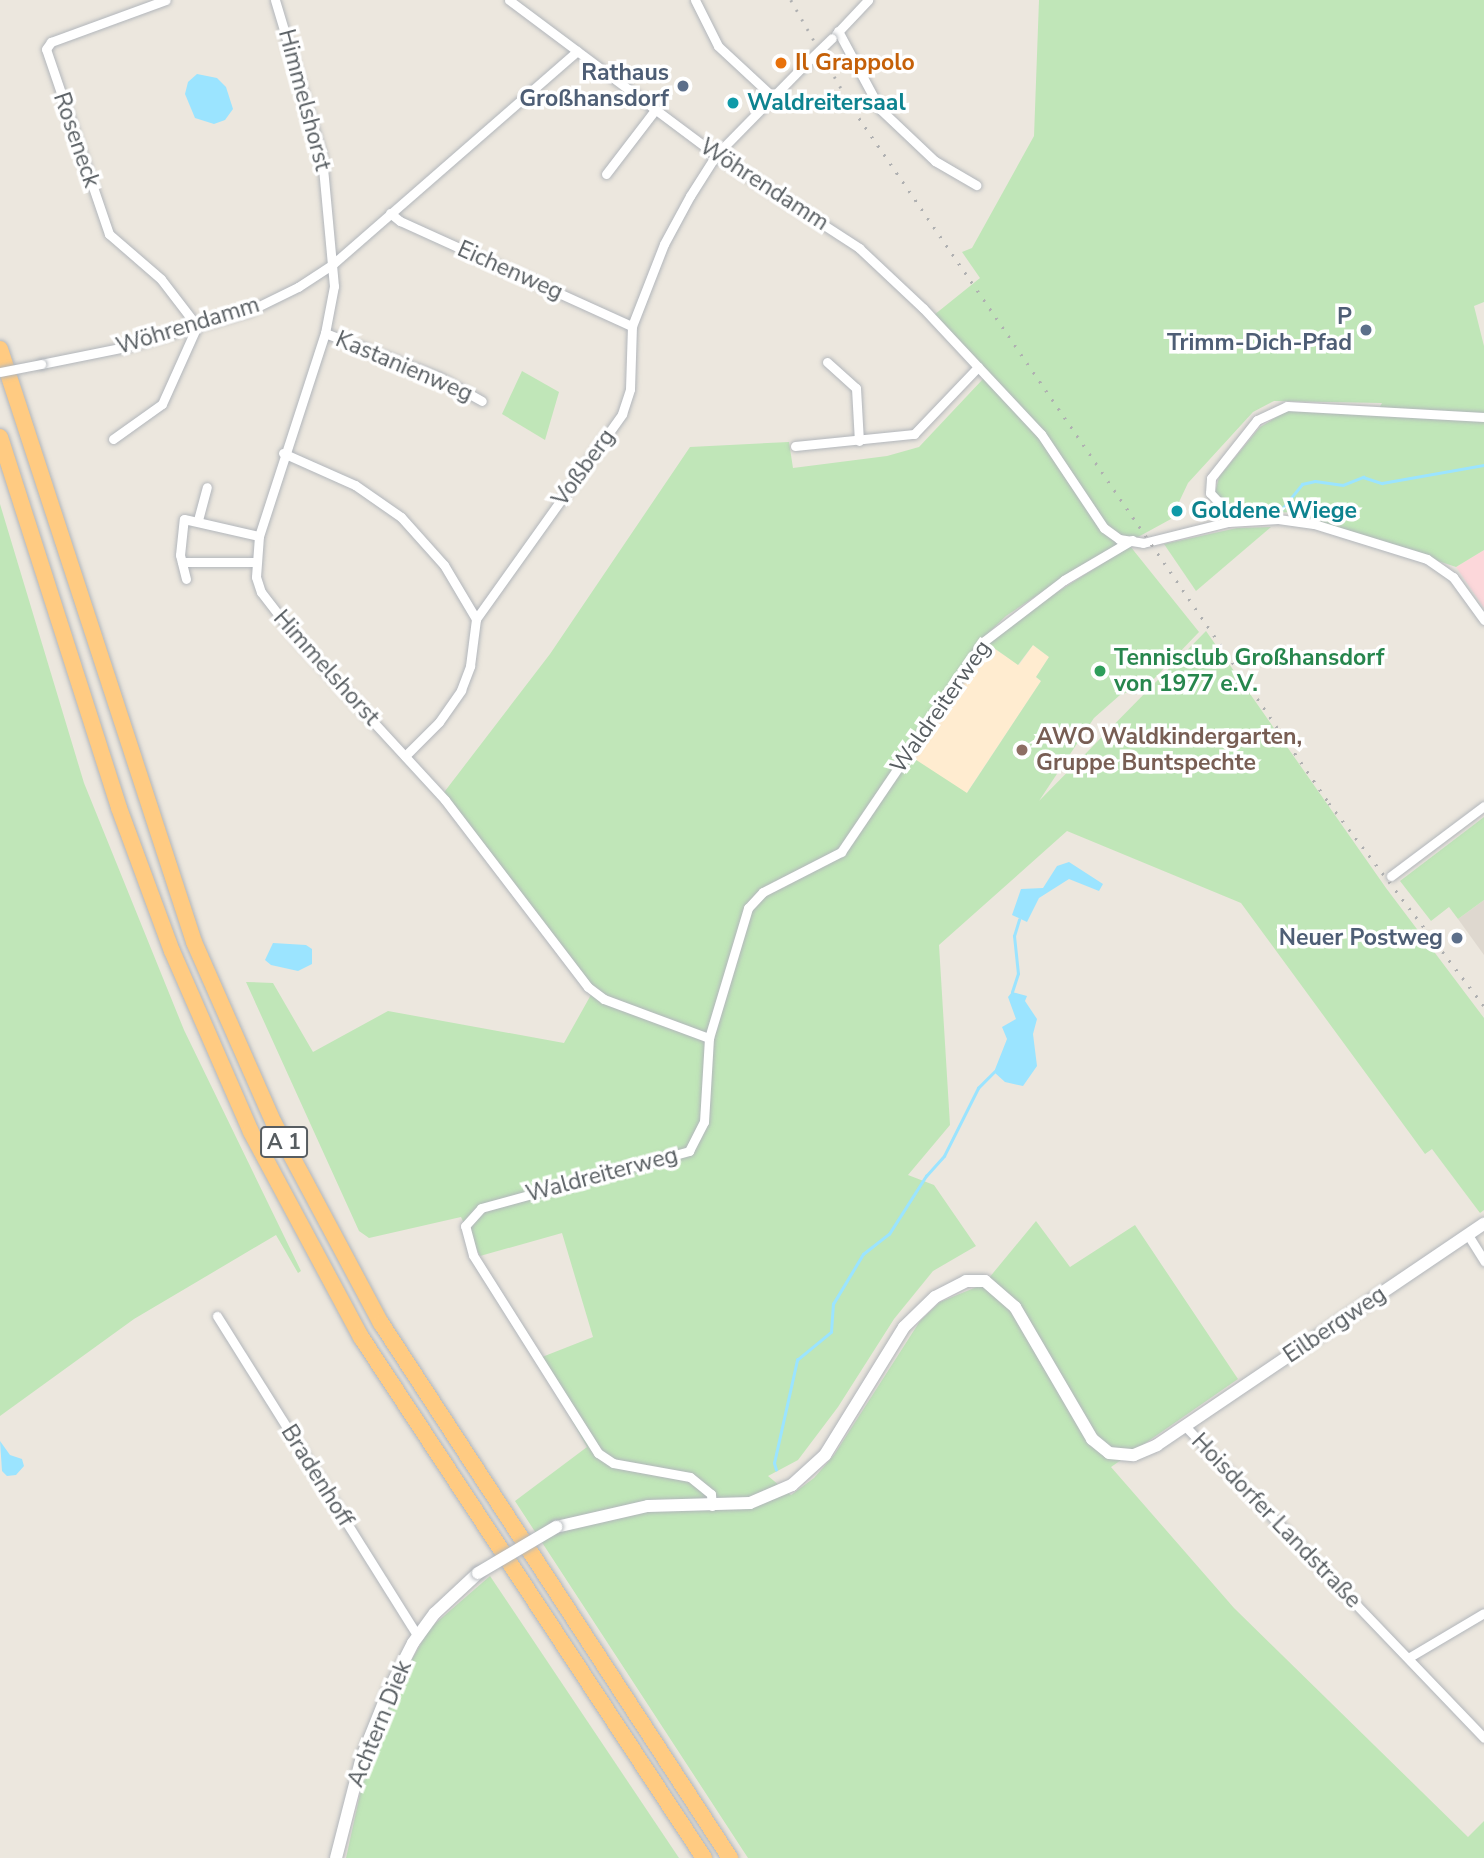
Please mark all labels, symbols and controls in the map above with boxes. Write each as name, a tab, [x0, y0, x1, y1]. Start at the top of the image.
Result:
street label: Himmelshorst	[272, 26, 336, 174]
place label: Il Grappolo	[795, 49, 915, 77]
marker: Il Grappolo	[773, 55, 789, 71]
place label: Rathaus Großhansdorf	[519, 59, 669, 113]
marker: Rathaus Großhansdorf	[675, 78, 691, 94]
street label: Roseneck	[47, 89, 105, 191]
place label: Waldreitersaal	[747, 89, 906, 117]
marker: Waldreitersaal	[725, 95, 741, 111]
street label: Wöhrendamm	[694, 133, 834, 237]
street label: Eichenweg	[453, 236, 567, 306]
street label: Wöhrendamm	[113, 291, 263, 361]
place label: P Trimm-Dich-Pfad	[1167, 303, 1352, 357]
marker: P Trimm-Dich-Pfad	[1358, 322, 1374, 338]
street label: Kastanienweg	[331, 326, 477, 408]
street label: Voßberg	[547, 424, 621, 512]
place label: Goldene Wiege	[1191, 497, 1357, 525]
marker: Goldene Wiege	[1169, 503, 1185, 519]
street label: Himmelshorst	[267, 605, 385, 731]
street label: Waldreiterweg	[885, 635, 997, 779]
place label: Tennisclub Großhansdorf von 1977 e.V.	[1114, 644, 1384, 698]
marker: Tennisclub Großhansdorf von 1977 e.V.	[1092, 663, 1108, 679]
place label: AWO Waldkindergarten, Gruppe Buntspechte	[1036, 723, 1302, 777]
marker: AWO Waldkindergarten, Gruppe Buntspechte	[1014, 742, 1030, 758]
place label: Neuer Postweg	[1279, 924, 1443, 952]
marker: Neuer Postweg	[1449, 930, 1465, 946]
road number: A 1	[260, 1124, 308, 1160]
street label: Waldreiterweg	[523, 1141, 681, 1209]
street label: Eilbergweg	[1279, 1281, 1391, 1369]
street label: Bradenhoff	[275, 1420, 359, 1532]
street label: Hoisdorfer Landstraße	[1185, 1428, 1367, 1614]
street label: Achtern Diek	[342, 1657, 418, 1791]

